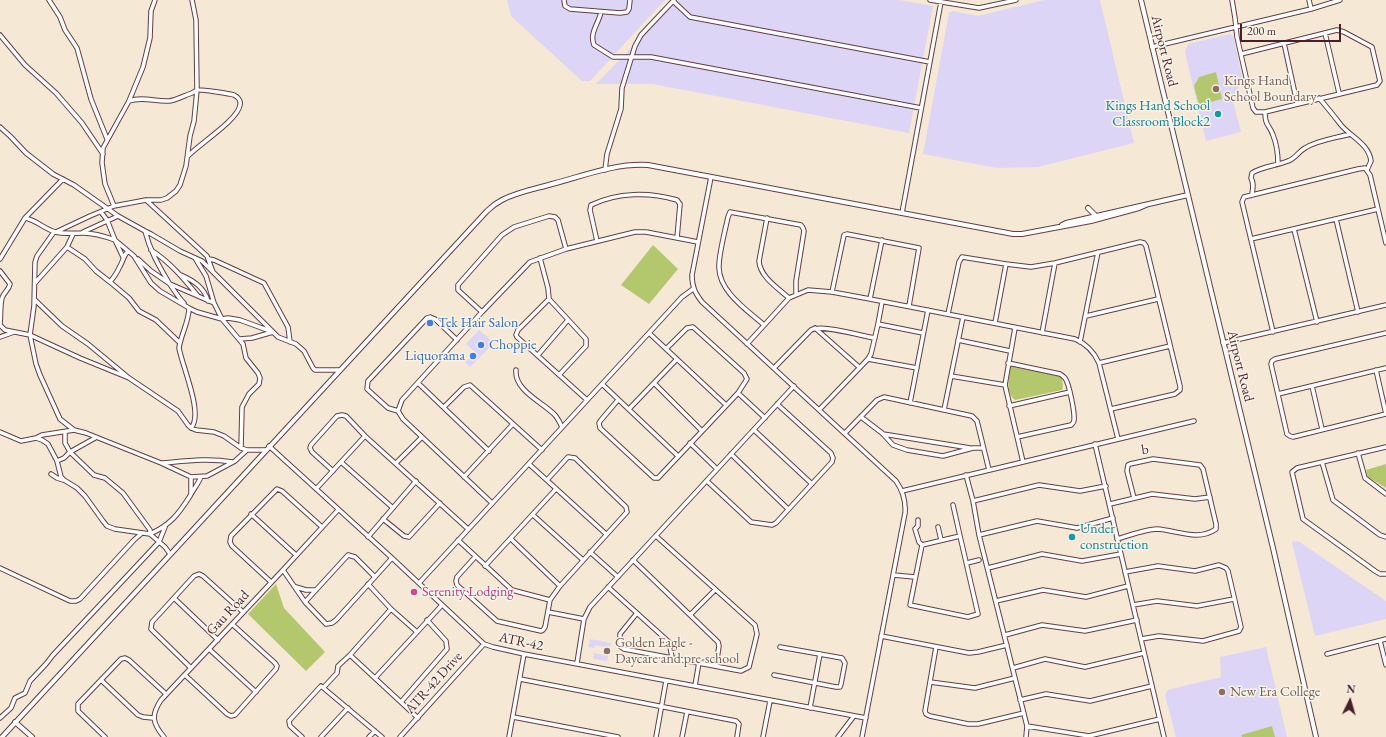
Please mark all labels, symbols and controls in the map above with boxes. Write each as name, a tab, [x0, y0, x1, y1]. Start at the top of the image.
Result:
street label: Airport Road	[1147, 13, 1181, 89]
scale bar	[1242, 16, 1343, 42]
text: 200 m	[1247, 23, 1276, 39]
place label: Kings Hand School Boundary	[1224, 73, 1317, 106]
marker: Kings Hand School Boundary	[1211, 84, 1221, 94]
place label: Kings Hand School Classroom Block2	[1106, 98, 1210, 130]
marker: Kings Hand School Classroom Block2	[1213, 109, 1223, 119]
place label: Tek Hair Salon	[438, 315, 518, 331]
marker: Tek Hair Salon	[425, 318, 435, 328]
street label: Airport Road	[1223, 328, 1257, 404]
place label: Choppie	[489, 337, 537, 353]
marker: Choppie	[476, 340, 486, 350]
place label: Liquorama	[405, 348, 465, 364]
marker: Liquorama	[468, 351, 478, 361]
street label: b	[1140, 441, 1150, 459]
place label: Under construction	[1080, 521, 1149, 554]
marker: Under construction	[1067, 532, 1077, 542]
place label: Serenity Lodging	[422, 584, 513, 600]
street label: Gau Road	[203, 587, 253, 639]
marker: Serenity Lodging	[409, 587, 419, 597]
street label: ATR-42	[497, 629, 545, 655]
place label: Golden Eagle - Daycare and pre-school	[615, 635, 739, 668]
marker: Golden Eagle - Daycare and pre-school	[602, 646, 612, 656]
street label: ATR-42 Drive	[402, 649, 466, 717]
north arrow	[1330, 681, 1370, 721]
text: N	[1346, 682, 1356, 696]
place label: New Era College	[1230, 684, 1320, 700]
marker: New Era College	[1217, 687, 1227, 697]

